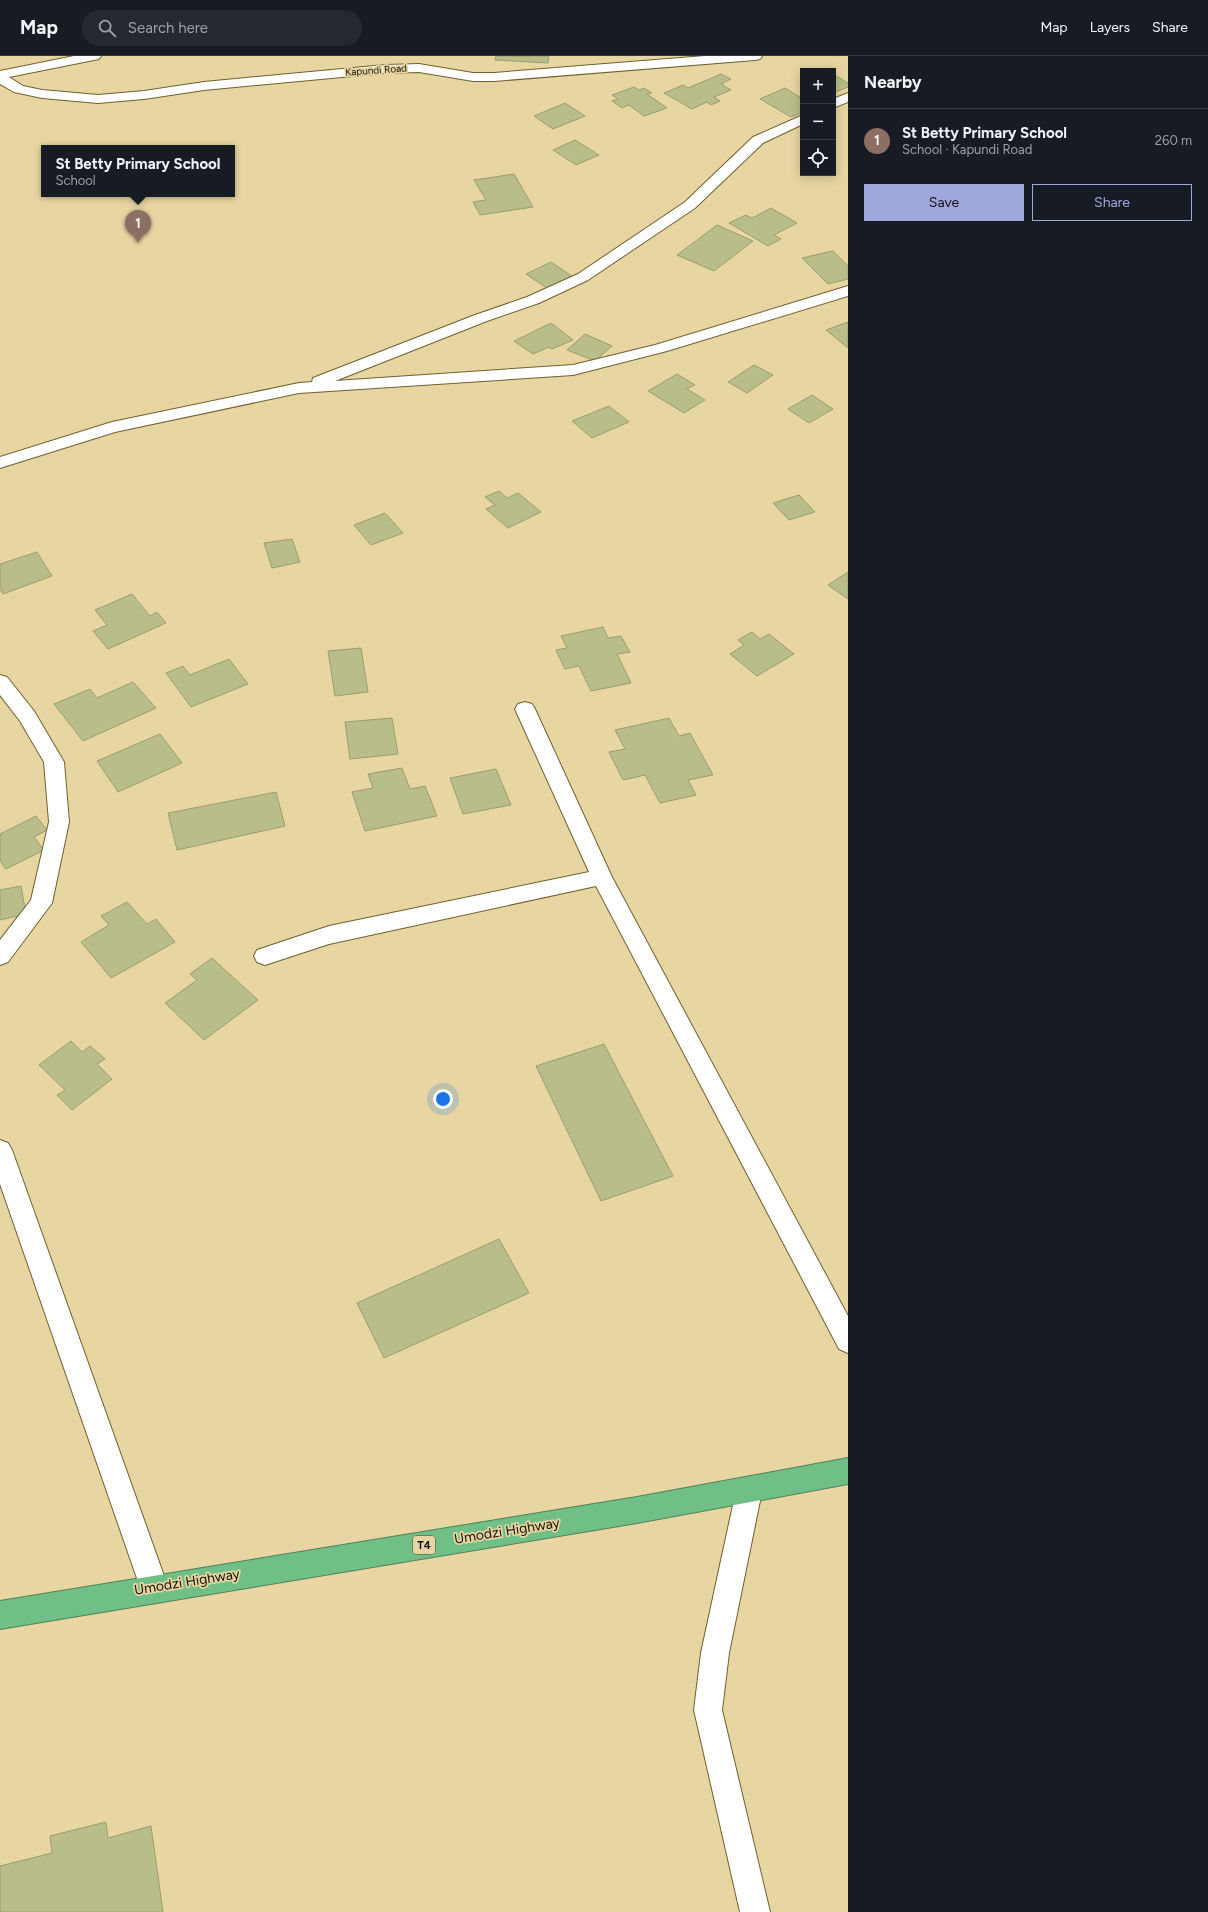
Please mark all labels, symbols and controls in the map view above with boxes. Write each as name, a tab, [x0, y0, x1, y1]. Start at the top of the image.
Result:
search box	[82, 10, 362, 46]
text: Map	[20, 16, 58, 39]
icon: search	[96, 17, 118, 39]
text: Search here	[128, 19, 208, 37]
text: Map	[1040, 19, 1068, 36]
text: Layers	[1090, 19, 1130, 36]
text: Share	[1152, 19, 1188, 36]
street label: Kapundi Road	[345, 61, 407, 79]
map controls	[800, 68, 836, 176]
button: +	[800, 68, 836, 104]
text: Nearby	[864, 72, 922, 92]
button: −	[800, 104, 836, 140]
text: St Betty Primary School	[902, 124, 1067, 142]
text: 1	[874, 133, 880, 148]
text: 260 m	[1155, 133, 1192, 148]
button: locate	[800, 140, 836, 176]
text: School · Kapundi Road	[902, 142, 1032, 157]
popup	[41, 145, 235, 197]
text: St Betty Primary School	[55, 155, 221, 173]
text: School	[55, 173, 96, 188]
button: Save	[864, 184, 1024, 221]
button: Share	[1032, 184, 1192, 221]
pin: 1	[125, 210, 151, 243]
your location	[433, 1089, 453, 1109]
street label: Umodzi Highway	[453, 1514, 562, 1548]
road number: T4	[413, 1536, 435, 1554]
street label: Umodzi Highway	[133, 1565, 242, 1599]

